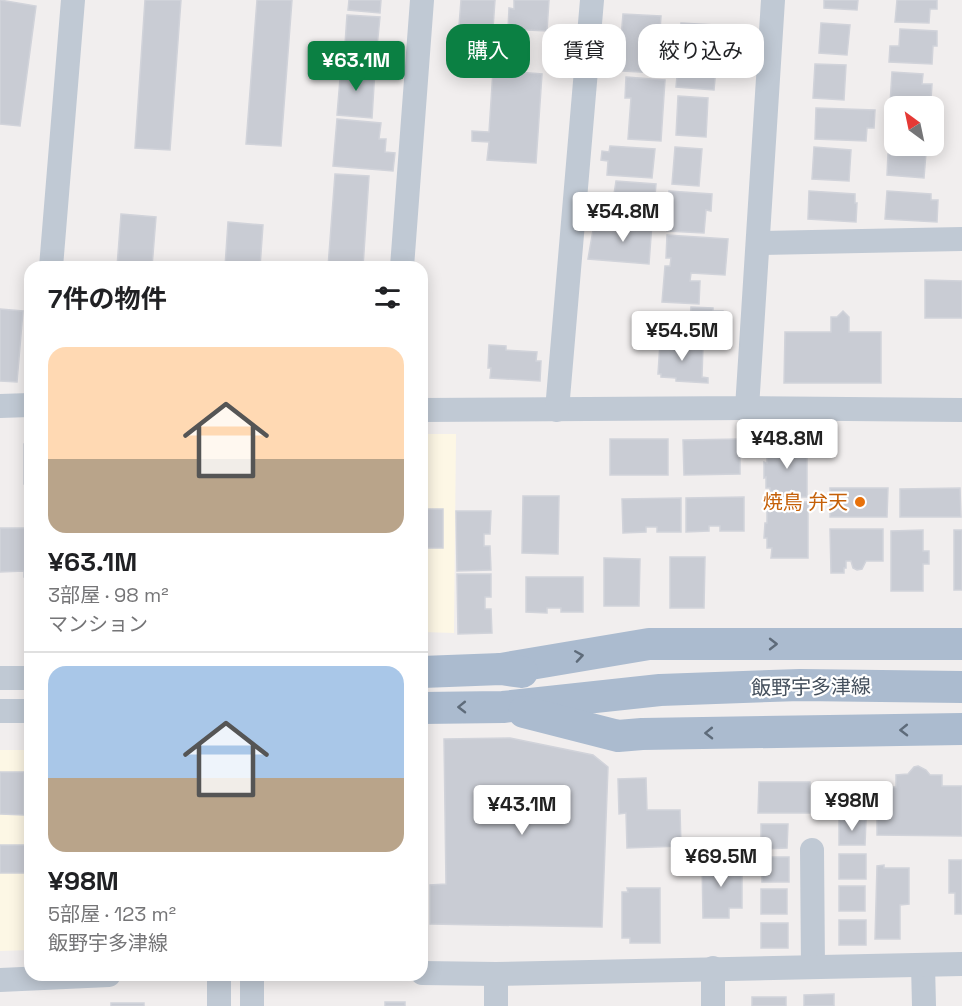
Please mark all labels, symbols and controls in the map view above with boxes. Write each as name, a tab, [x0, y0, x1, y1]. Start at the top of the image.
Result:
chip: 購入	[446, 24, 530, 78]
chip: 賃貸	[542, 24, 626, 78]
chip: 絞り込み	[638, 24, 764, 78]
pin: ¥63.1M	[307, 41, 405, 92]
text: ¥63.1M	[322, 47, 390, 73]
north arrow	[884, 96, 944, 156]
map controls	[884, 96, 944, 156]
pin: ¥54.8M	[574, 192, 672, 243]
text: ¥54.8M	[587, 198, 659, 224]
icon: filters	[371, 281, 404, 314]
text: 7件の物件	[48, 282, 166, 316]
pin: ¥54.5M	[633, 311, 731, 362]
text: ¥54.5M	[646, 317, 718, 343]
icon: home	[172, 386, 280, 494]
pin: ¥48.8M	[738, 419, 836, 470]
text: ¥48.8M	[751, 425, 823, 451]
place label: 焼鳥 弁天	[763, 489, 848, 515]
marker: 焼鳥 弁天	[853, 495, 867, 509]
text: ¥63.1M	[48, 545, 137, 579]
text: 3部屋 · 98 m²	[48, 582, 168, 608]
text: マンション	[48, 611, 148, 637]
one-way arrow	[768, 638, 777, 650]
one-way arrow	[574, 650, 584, 662]
street label: 飯野宇多津線	[751, 673, 871, 701]
one-way arrow	[458, 701, 467, 713]
icon: home	[172, 705, 280, 813]
one-way arrow	[899, 724, 908, 736]
one-way arrow	[704, 727, 713, 739]
pin: ¥98M	[816, 781, 888, 832]
pin: ¥43.1M	[473, 785, 571, 836]
text: ¥98M	[825, 787, 879, 813]
text: ¥43.1M	[488, 791, 556, 817]
pin: ¥69.5M	[672, 837, 770, 888]
text: ¥69.5M	[685, 843, 757, 869]
text: ¥98M	[48, 864, 119, 898]
text: 5部屋 · 123 m²	[48, 901, 176, 927]
text: 飯野宇多津線	[48, 930, 168, 956]

